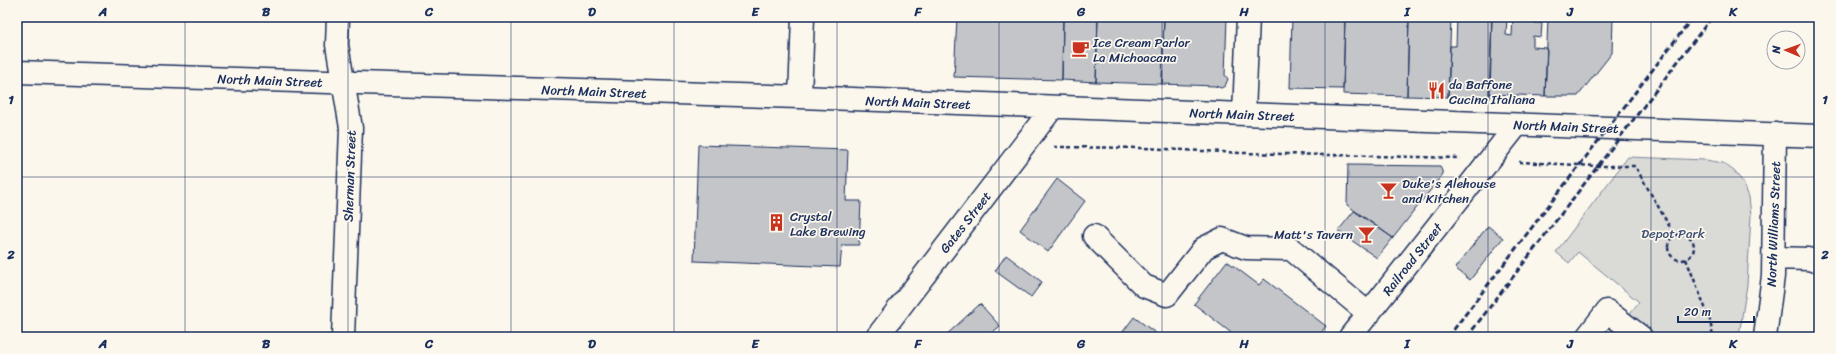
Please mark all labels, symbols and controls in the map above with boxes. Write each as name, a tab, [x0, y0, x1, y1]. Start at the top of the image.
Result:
text: A	[98, 0, 107, 23]
text: B	[262, 0, 271, 23]
text: C	[424, 0, 434, 23]
text: D	[588, 0, 596, 23]
text: E	[751, 0, 760, 23]
text: F	[913, 0, 922, 23]
text: G	[1076, 0, 1086, 23]
text: H	[1238, 0, 1249, 23]
text: I	[1403, 0, 1411, 23]
text: J	[1566, 0, 1574, 23]
text: K	[1728, 0, 1738, 23]
north arrow	[1766, 30, 1806, 70]
place label: Ice Cream Parlor La Michoacana	[1092, 31, 1191, 69]
cafe icon: Ice Cream Parlor La Michoacana	[1070, 39, 1090, 59]
text: N	[1767, 45, 1786, 55]
street label: North Main Street	[217, 67, 323, 94]
place label: da Baffone Cucina Italiana	[1449, 73, 1536, 111]
street label: North Main Street	[541, 78, 647, 105]
restaurant icon: da Baffone Cucina Italiana	[1426, 81, 1446, 101]
text: 1	[8, 88, 14, 111]
text: 1	[1822, 88, 1828, 111]
street label: North Main Street	[865, 89, 971, 116]
street label: North Main Street	[1189, 101, 1295, 128]
street label: North Main Street	[1513, 113, 1619, 140]
street label: Sherman Street	[336, 129, 363, 222]
street label: North Williams Street	[1760, 160, 1787, 287]
place label: Duke's Alehouse and Kitchen	[1402, 172, 1496, 210]
bar icon: Duke's Alehouse and Kitchen	[1379, 180, 1399, 200]
street label: Gates Street	[934, 186, 997, 258]
place label: Crystal Lake Brewing	[790, 205, 866, 243]
building icon: Crystal Lake Brewing	[767, 213, 787, 233]
street label: Railroad Street	[1376, 217, 1449, 301]
park label: Depot Park	[1641, 222, 1705, 245]
place label: Matt's Tavern	[1274, 223, 1353, 246]
bar icon: Matt's Tavern	[1356, 224, 1376, 244]
text: 2	[6, 243, 15, 266]
text: 2	[1820, 243, 1829, 266]
scale bar	[1678, 298, 1754, 324]
text: 20 m	[1684, 301, 1711, 323]
text: A	[98, 332, 107, 354]
text: B	[262, 332, 271, 354]
text: C	[424, 332, 434, 354]
text: D	[588, 332, 596, 354]
text: E	[751, 332, 760, 354]
text: F	[913, 332, 922, 354]
text: G	[1076, 332, 1086, 354]
text: H	[1238, 332, 1249, 354]
text: I	[1403, 332, 1411, 354]
text: J	[1566, 332, 1574, 354]
text: K	[1728, 332, 1738, 354]

